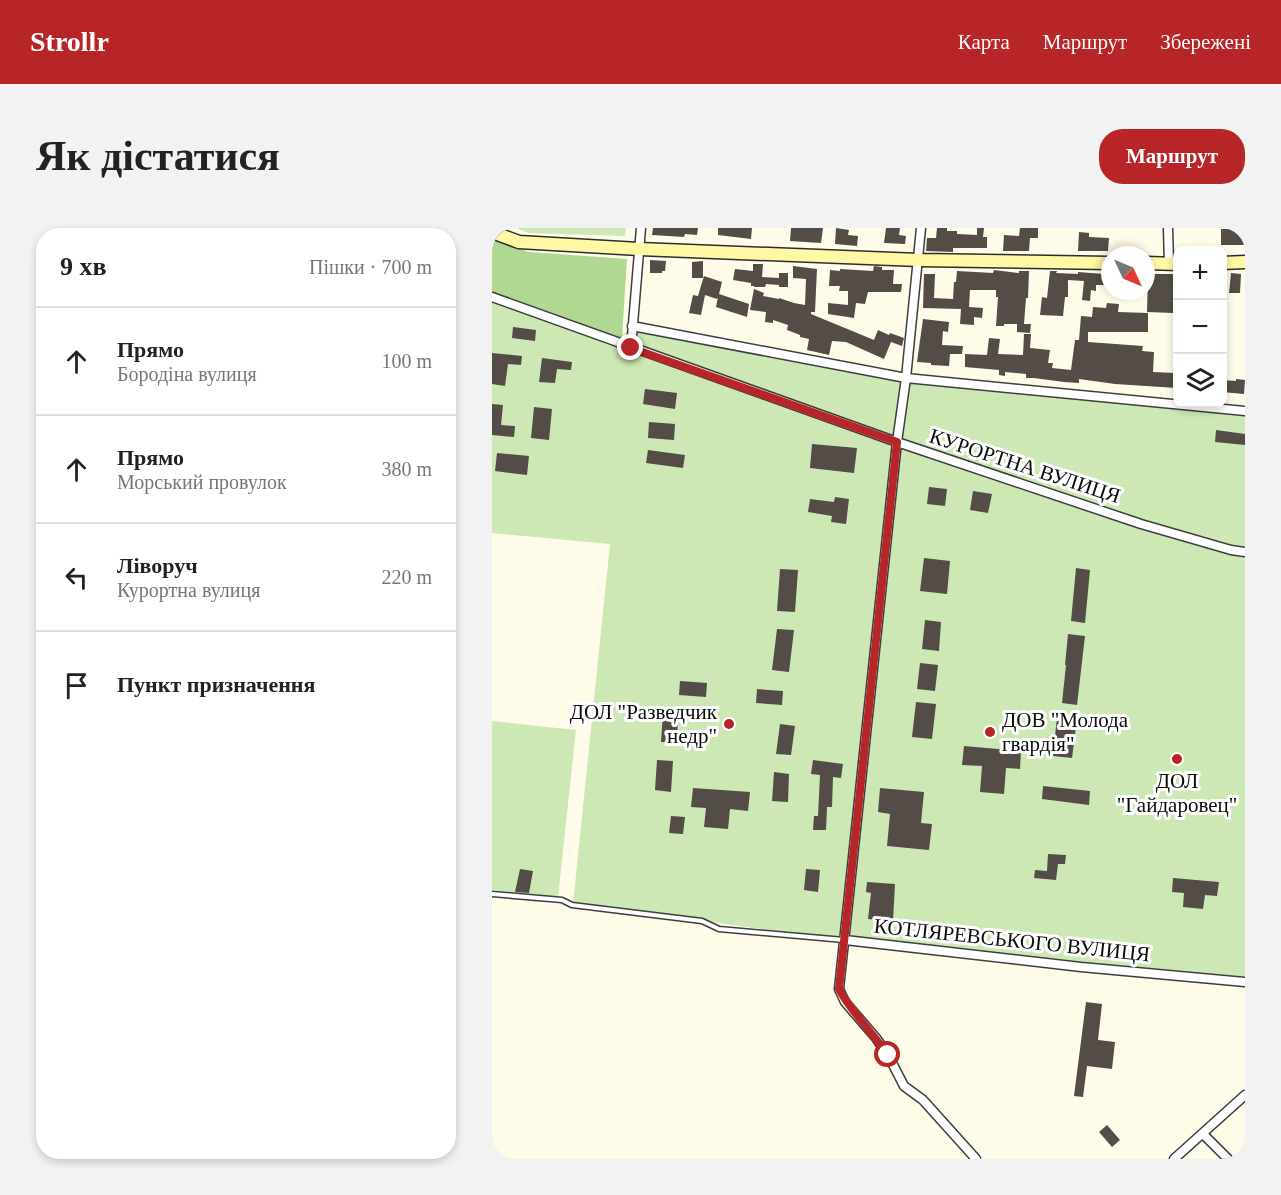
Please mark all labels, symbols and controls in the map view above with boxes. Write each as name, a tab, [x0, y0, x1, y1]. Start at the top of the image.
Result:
text: Strollr	[30, 26, 109, 57]
text: Карта	[958, 30, 1010, 54]
text: Маршрут	[1043, 30, 1127, 54]
text: Збережені	[1160, 30, 1251, 54]
button: Маршрут	[1099, 129, 1245, 184]
text: Як дістатися	[36, 133, 280, 179]
north arrow	[1101, 246, 1155, 300]
map controls	[1173, 246, 1227, 408]
button: +	[1173, 246, 1227, 300]
text: 9 хв	[60, 252, 107, 281]
text: Пішки · 700 m	[309, 256, 432, 278]
button: −	[1173, 300, 1227, 354]
route end	[617, 334, 643, 360]
text: Прямо	[117, 337, 184, 362]
icon: ahead	[60, 345, 93, 378]
text: 100 m	[381, 350, 432, 372]
button: layers	[1173, 354, 1227, 408]
text: Бородіна вулиця	[117, 363, 257, 385]
street label: КУРОРТНА ВУЛИЦЯ	[927, 424, 1123, 508]
text: Прямо	[117, 445, 184, 470]
icon: ahead	[60, 453, 93, 486]
text: 380 m	[381, 458, 432, 480]
text: Морський провулок	[117, 471, 287, 493]
text: Ліворуч	[117, 553, 198, 578]
icon: left	[60, 561, 93, 594]
text: 220 m	[381, 566, 432, 588]
text: Курортна вулиця	[117, 579, 260, 601]
icon: arrive	[60, 669, 93, 702]
text: Пункт призначення	[117, 672, 315, 697]
place label: ДОЛ "Разведчик недр"	[570, 700, 718, 748]
place label: ДОВ "Молода гвардія"	[1002, 708, 1129, 756]
marker: ДОЛ "Разведчик недр"	[722, 717, 736, 731]
marker: ДОВ "Молода гвардія"	[983, 725, 997, 739]
marker: ДОЛ "Гайдаровец"	[1170, 752, 1184, 766]
place label: ДОЛ "Гайдаровец"	[1117, 769, 1237, 817]
street label: КОТЛЯРЕВСЬКОГО ВУЛИЦЯ	[873, 914, 1151, 966]
route start	[874, 1041, 900, 1067]

